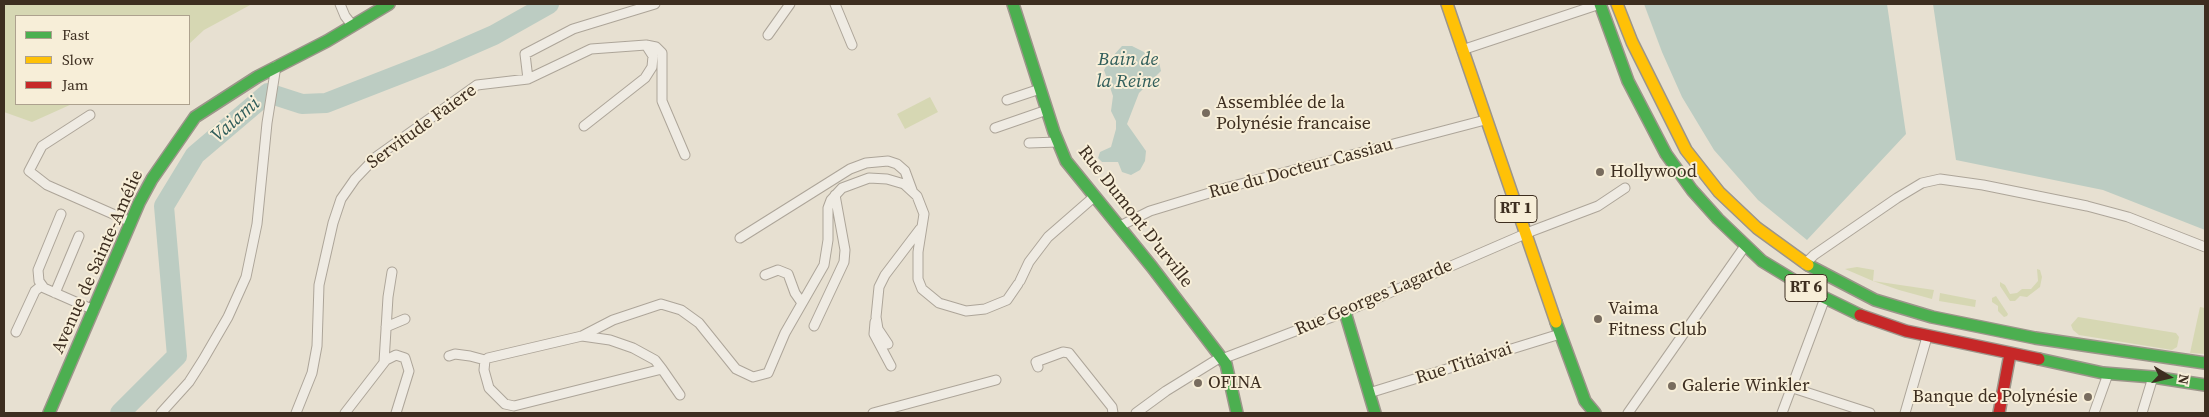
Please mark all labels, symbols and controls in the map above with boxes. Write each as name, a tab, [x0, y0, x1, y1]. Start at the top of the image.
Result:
legend	[15, 15, 190, 105]
text: Fast	[62, 24, 89, 45]
text: Slow	[62, 49, 94, 70]
water label: Bain de la Reine	[1096, 49, 1160, 93]
text: Jam	[62, 74, 88, 95]
street label: Servitude Faiere	[363, 80, 481, 174]
place label: Assemblée de la Polynésie francaise	[1216, 92, 1371, 134]
water label: Vaiami	[207, 93, 265, 147]
marker: Assemblée de la Polynésie francaise	[1200, 107, 1212, 119]
street label: Rue du Docteur Cassiau	[1207, 134, 1395, 204]
street label: Rue Dumont D'urville	[1073, 142, 1197, 292]
place label: Hollywood	[1610, 161, 1697, 183]
marker: Hollywood	[1594, 166, 1606, 178]
street label: Avenue de Sainte-Amélie	[48, 167, 148, 357]
road number: RT 1	[1495, 195, 1537, 222]
street label: Rue Georges Lagarde	[1292, 255, 1456, 341]
road number: RT 6	[1785, 274, 1827, 302]
place label: Vaima Fitness Club	[1608, 298, 1707, 340]
marker: Vaima Fitness Club	[1592, 313, 1604, 325]
street label: Rue Titiaivai	[1413, 338, 1515, 390]
north arrow	[2144, 352, 2194, 402]
place label: OFINA	[1208, 372, 1262, 394]
text: N	[2173, 373, 2194, 386]
place label: Galerie Winkler	[1682, 375, 1810, 397]
marker: OFINA	[1192, 377, 1204, 389]
marker: Galerie Winkler	[1666, 380, 1678, 392]
place label: Banque de Polynésie	[1913, 386, 2078, 408]
marker: Banque de Polynésie	[2082, 391, 2094, 403]

